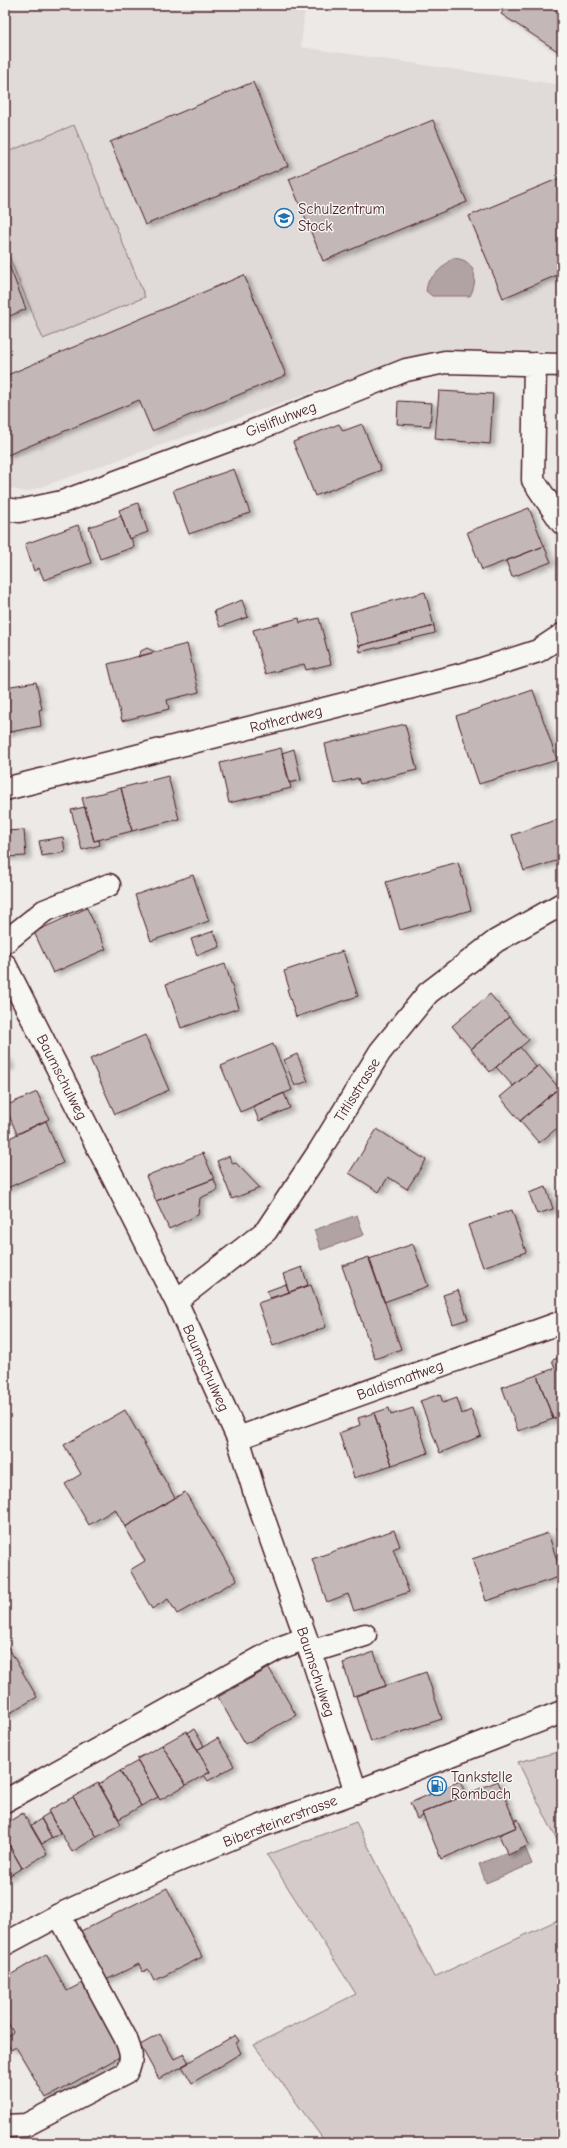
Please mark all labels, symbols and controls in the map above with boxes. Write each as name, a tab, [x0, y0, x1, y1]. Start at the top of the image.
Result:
place label: Schulzentrum Stock	[298, 200, 385, 235]
school or university icon: Schulzentrum Stock	[273, 207, 295, 229]
street label: Gislifluhweg	[243, 397, 319, 441]
street label: Rotherdweg	[248, 701, 324, 737]
street label: Baumschulweg	[33, 1031, 91, 1123]
street label: Titlisstrasse	[330, 1054, 384, 1125]
street label: Baumschulweg	[179, 1322, 233, 1414]
street label: Baldismattweg	[354, 1356, 446, 1404]
street label: Baumschulweg	[293, 1625, 339, 1719]
place label: Tankstelle Rombach	[451, 1768, 513, 1803]
fuel station icon: Tankstelle Rombach	[426, 1775, 448, 1797]
street label: Bibersteinerstrasse	[220, 1791, 340, 1851]

